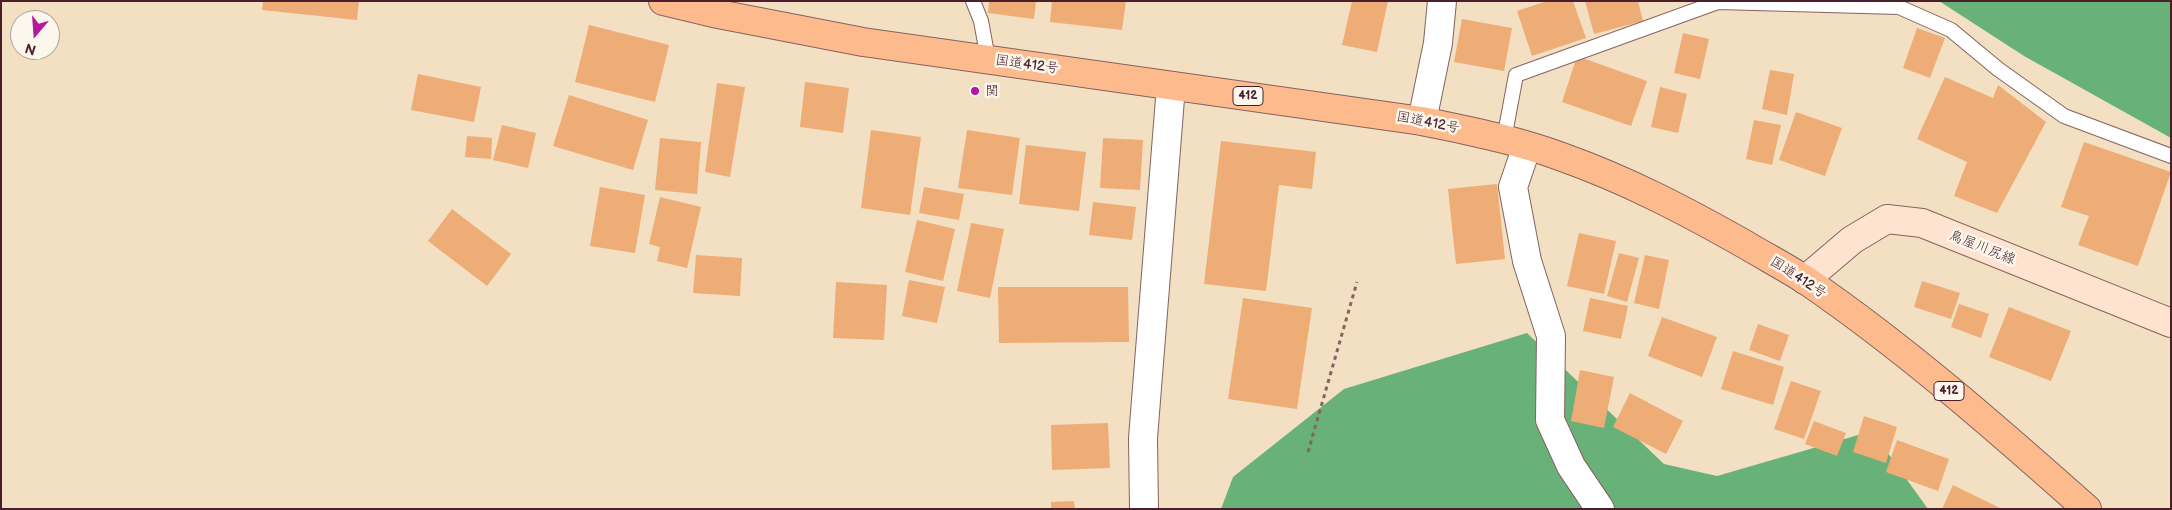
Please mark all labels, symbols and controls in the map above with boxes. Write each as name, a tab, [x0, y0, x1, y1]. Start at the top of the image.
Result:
north arrow	[10, 10, 60, 60]
text: N	[23, 39, 38, 59]
street label: 国道412号	[994, 52, 1060, 78]
place label: 関	[985, 83, 999, 99]
marker: 関	[969, 85, 981, 97]
road number: 412	[1233, 86, 1263, 105]
street label: 国道412号	[1395, 109, 1461, 137]
street label: 鳥屋川尻線	[1946, 227, 2018, 269]
street label: 国道412号	[1766, 253, 1830, 303]
road number: 412	[1934, 382, 1964, 401]

